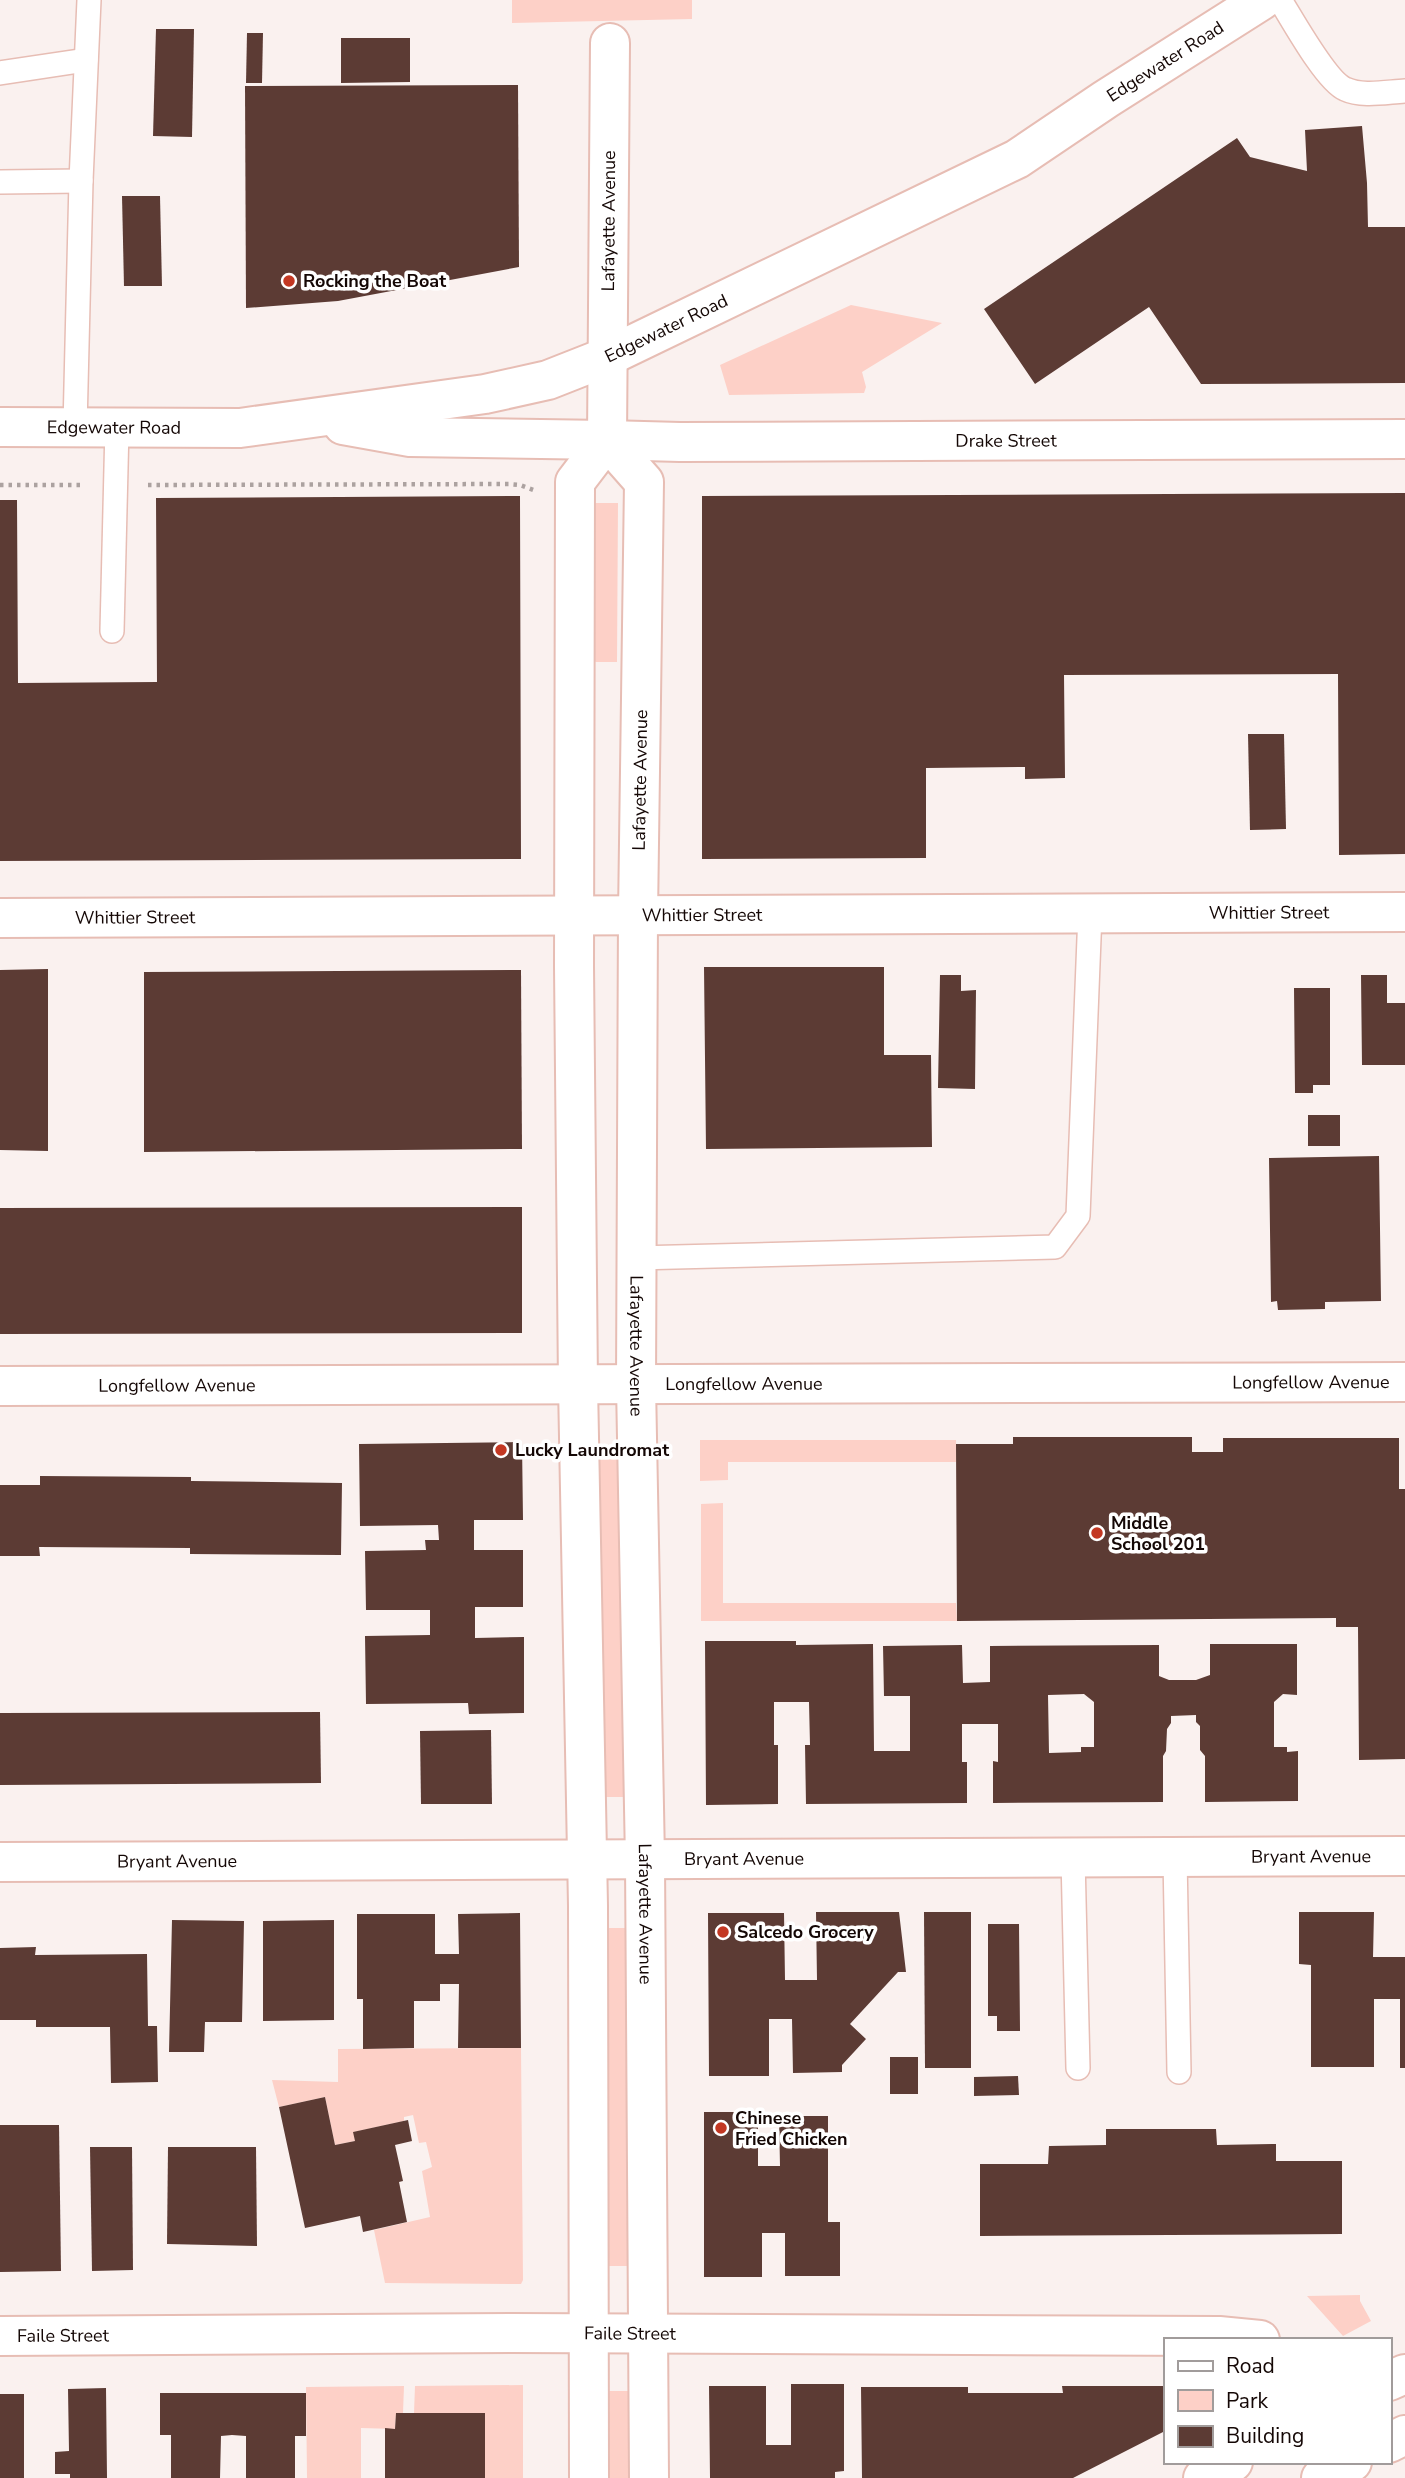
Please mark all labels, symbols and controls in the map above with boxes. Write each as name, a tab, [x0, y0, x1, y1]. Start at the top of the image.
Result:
street label: Edgewater Road	[1102, 15, 1228, 108]
street label: Lafayette Avenue	[596, 150, 621, 292]
place label: Rocking the Boat	[303, 269, 446, 293]
marker: Rocking the Boat	[281, 273, 297, 289]
street label: Edgewater Road	[601, 288, 732, 368]
street label: Edgewater Road	[47, 415, 181, 440]
street label: Drake Street	[955, 428, 1057, 453]
street label: Lafayette Avenue	[627, 709, 653, 851]
street label: Whittier Street	[1209, 900, 1330, 925]
street label: Whittier Street	[642, 903, 763, 927]
street label: Whittier Street	[75, 905, 196, 930]
street label: Lafayette Avenue	[624, 1275, 649, 1417]
street label: Longfellow Avenue	[1232, 1370, 1390, 1394]
street label: Longfellow Avenue	[665, 1372, 823, 1396]
street label: Longfellow Avenue	[98, 1373, 256, 1398]
place label: Lucky Laundromat	[515, 1438, 669, 1462]
marker: Lucky Laundromat	[493, 1442, 509, 1458]
place label: Middle School 201	[1111, 1511, 1205, 1556]
marker: Middle School 201	[1089, 1525, 1105, 1541]
street label: Lafayette Avenue	[633, 1843, 658, 1985]
street label: Bryant Avenue	[1251, 1844, 1371, 1869]
street label: Bryant Avenue	[684, 1847, 804, 1871]
street label: Bryant Avenue	[117, 1849, 237, 1874]
place label: Salcedo Grocery	[737, 1920, 874, 1944]
marker: Salcedo Grocery	[715, 1924, 731, 1940]
place label: Chinese Fried Chicken	[735, 2106, 848, 2151]
marker: Chinese Fried Chicken	[713, 2120, 729, 2136]
street label: Faile Street	[584, 2321, 677, 2346]
street label: Faile Street	[17, 2323, 110, 2348]
legend	[1164, 2338, 1391, 2464]
text: Road	[1226, 2352, 1275, 2380]
text: Park	[1226, 2387, 1268, 2415]
text: Building	[1226, 2422, 1304, 2450]

